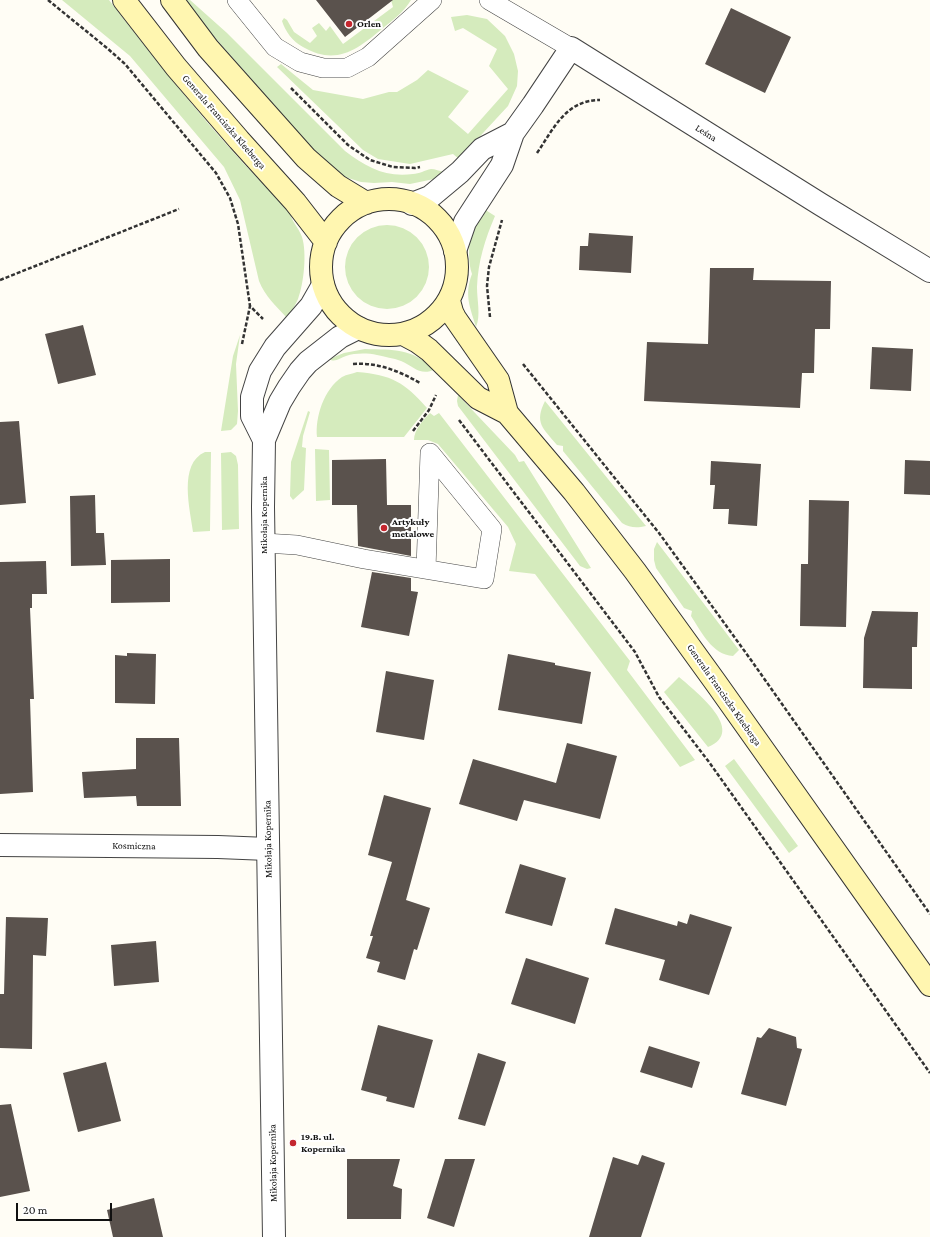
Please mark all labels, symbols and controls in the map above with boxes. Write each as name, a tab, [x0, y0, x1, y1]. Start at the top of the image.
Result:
place label: Orlen	[357, 18, 381, 30]
marker: Orlen	[344, 19, 354, 29]
street label: Generała Franciszka Kleeberga	[180, 72, 268, 172]
street label: Leśna	[693, 122, 719, 144]
street label: Mikołaja Kopernika	[258, 476, 270, 554]
place label: Artykuły metalowe	[392, 516, 434, 540]
marker: Artykuły metalowe	[379, 523, 389, 533]
street label: Generała Franciszka Kleeberga	[684, 642, 764, 748]
street label: Mikołaja Kopernika	[261, 800, 275, 878]
street label: Kosmiczna	[112, 840, 156, 852]
street label: Mikołaja Kopernika	[266, 1124, 280, 1202]
place label: 19.B. ul. Kopernika	[301, 1131, 345, 1154]
marker: 19.B. ul. Kopernika	[288, 1138, 298, 1148]
scale bar	[18, 1195, 114, 1221]
text: 20 m	[23, 1203, 47, 1217]

